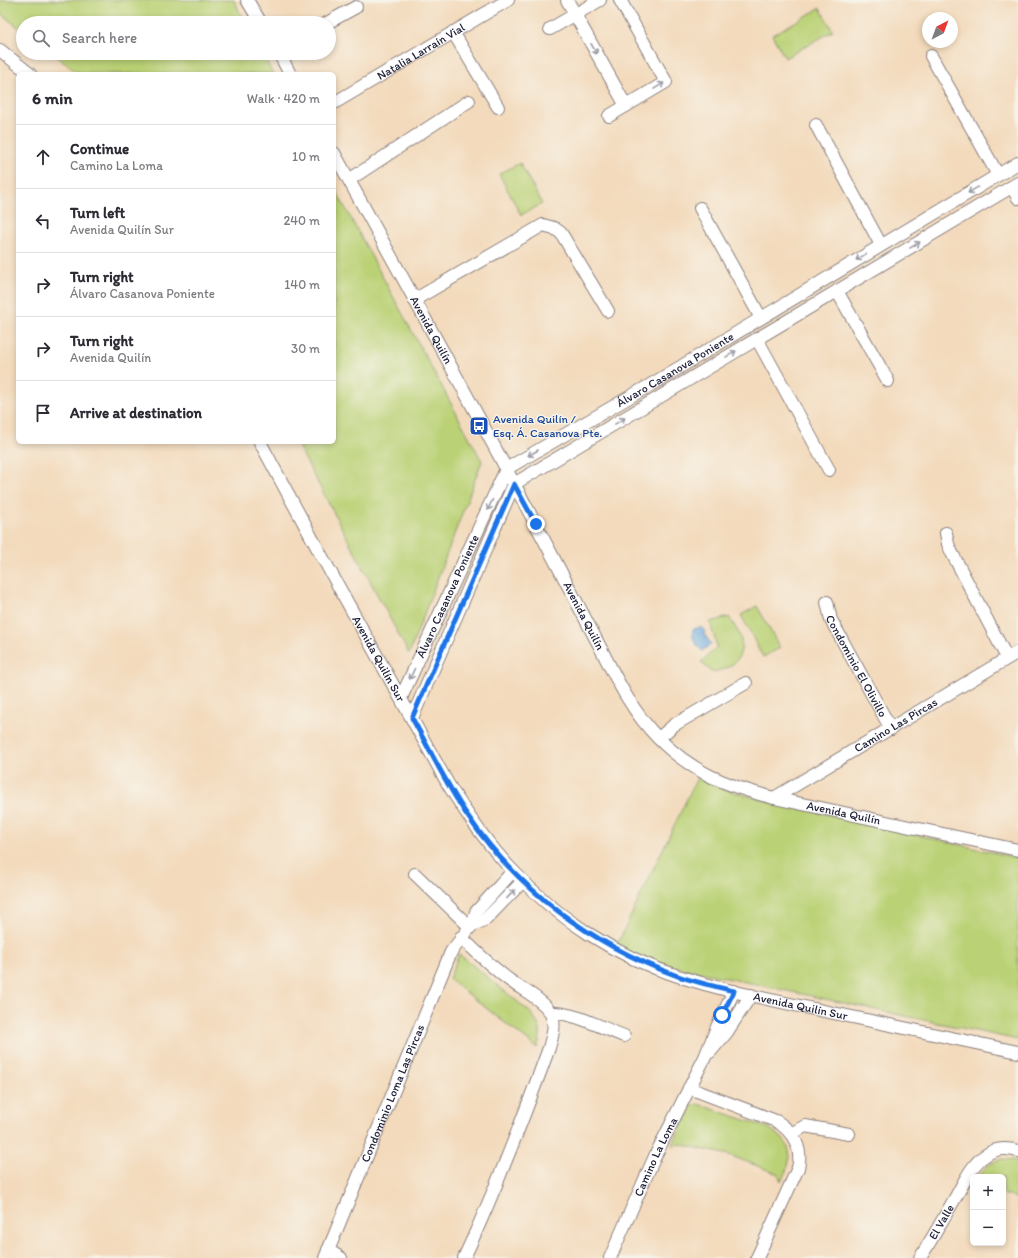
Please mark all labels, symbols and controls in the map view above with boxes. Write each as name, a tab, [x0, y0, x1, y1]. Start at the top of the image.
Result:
north arrow	[922, 12, 958, 48]
search box	[16, 16, 336, 60]
street label: Natalia Larraín Vial	[375, 20, 468, 83]
icon: search	[30, 27, 52, 49]
text: Search here	[62, 29, 137, 47]
one-way arrow	[591, 43, 599, 55]
one-way arrow	[653, 82, 664, 90]
text: 6 min	[32, 88, 73, 108]
text: Walk · 420 m	[247, 91, 320, 106]
text: Continue	[70, 140, 129, 158]
icon: ahead	[32, 146, 54, 168]
text: 10 m	[292, 149, 320, 164]
text: Camino La Loma	[70, 158, 163, 173]
one-way arrow	[968, 186, 979, 194]
text: Turn left	[70, 204, 125, 222]
icon: left	[32, 210, 54, 232]
text: 240 m	[283, 213, 320, 228]
text: Avenida Quilín Sur	[70, 222, 174, 237]
one-way arrow	[909, 240, 921, 248]
one-way arrow	[856, 253, 867, 261]
text: Turn right	[70, 268, 134, 286]
icon: right	[32, 274, 54, 296]
text: 140 m	[284, 277, 320, 292]
text: Álvaro Casanova Poniente	[70, 286, 215, 301]
street label: Avenida Quilín	[407, 294, 456, 367]
street label: Álvaro Casanova Poniente	[614, 329, 736, 410]
text: Turn right	[70, 332, 134, 350]
icon: right	[32, 338, 54, 360]
text: 30 m	[291, 341, 320, 356]
text: Avenida Quilín	[70, 350, 151, 365]
one-way arrow	[725, 350, 737, 358]
icon: arrive	[32, 402, 54, 424]
text: Arrive at destination	[70, 404, 202, 422]
place label: Avenida Quilín / Esq. Á. Casanova Pte.	[493, 412, 602, 440]
bus stop icon: Avenida Quilín / Esq. Á. Casanova Pte.	[468, 415, 490, 437]
one-way arrow	[614, 416, 626, 424]
one-way arrow	[528, 450, 540, 458]
one-way arrow	[486, 498, 493, 510]
route end	[527, 515, 545, 533]
street label: Álvaro Casanova Poniente	[413, 532, 482, 660]
street label: Avenida Quilín	[560, 579, 608, 653]
street label: Avenida Quilín Sur	[349, 613, 408, 704]
street label: Condominio El Olivillo	[823, 614, 890, 720]
one-way arrow	[408, 668, 415, 680]
street label: Camino Las Pircas	[852, 695, 940, 755]
street label: Avenida Quilín	[805, 798, 882, 828]
one-way arrow	[506, 889, 516, 899]
street label: Avenida Quilín Sur	[752, 989, 849, 1023]
route start	[713, 1006, 731, 1024]
street label: Condominio Loma Las Pircas	[358, 1022, 427, 1164]
street label: Camino La Loma	[631, 1114, 681, 1199]
map controls	[970, 1174, 1006, 1246]
button: +	[970, 1174, 1006, 1210]
street label: El Valle	[926, 1202, 957, 1242]
button: −	[970, 1210, 1006, 1246]

